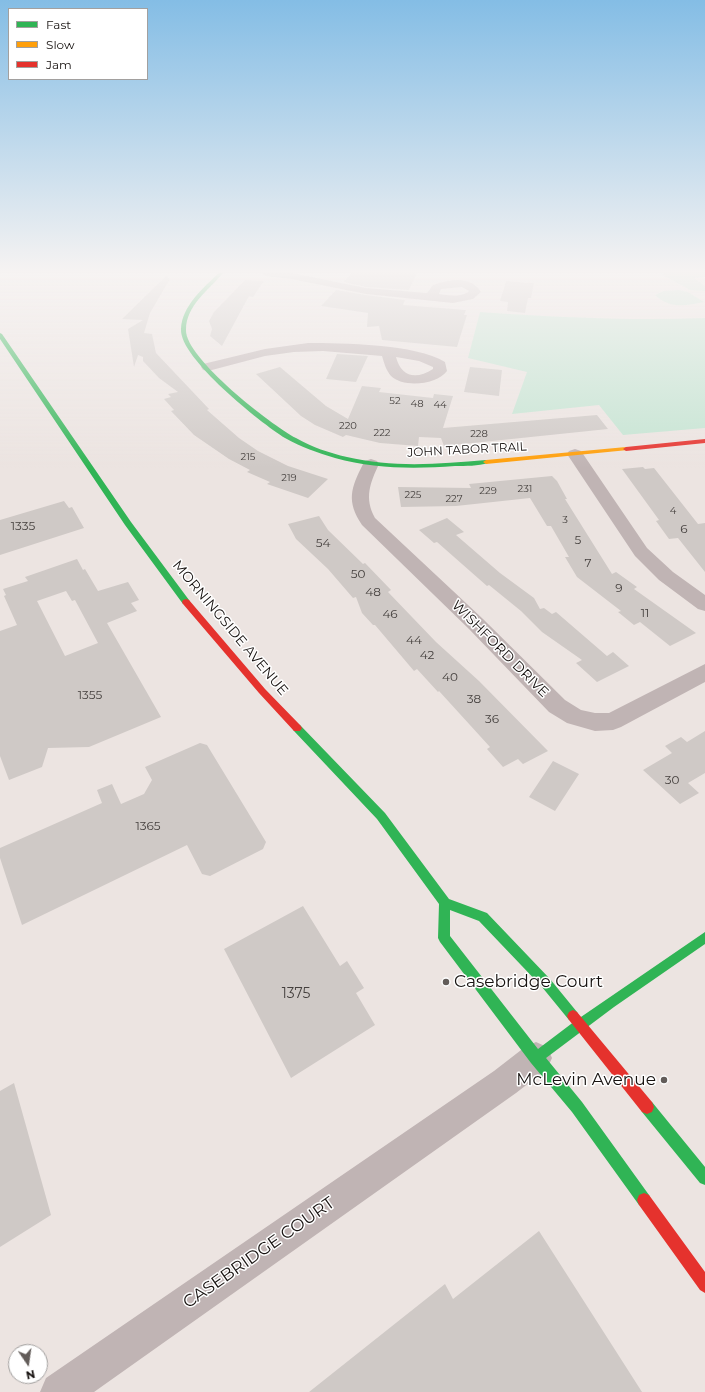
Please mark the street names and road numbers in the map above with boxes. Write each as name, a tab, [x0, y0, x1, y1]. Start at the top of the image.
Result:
street label: JOHN TABOR TRAIL	[407, 440, 527, 460]
street label: MORNINGSIDE AVENUE	[169, 557, 291, 699]
street label: WISHFORD DRIVE	[448, 597, 552, 701]
street label: CASEBRIDGE COURT	[179, 1193, 339, 1313]

